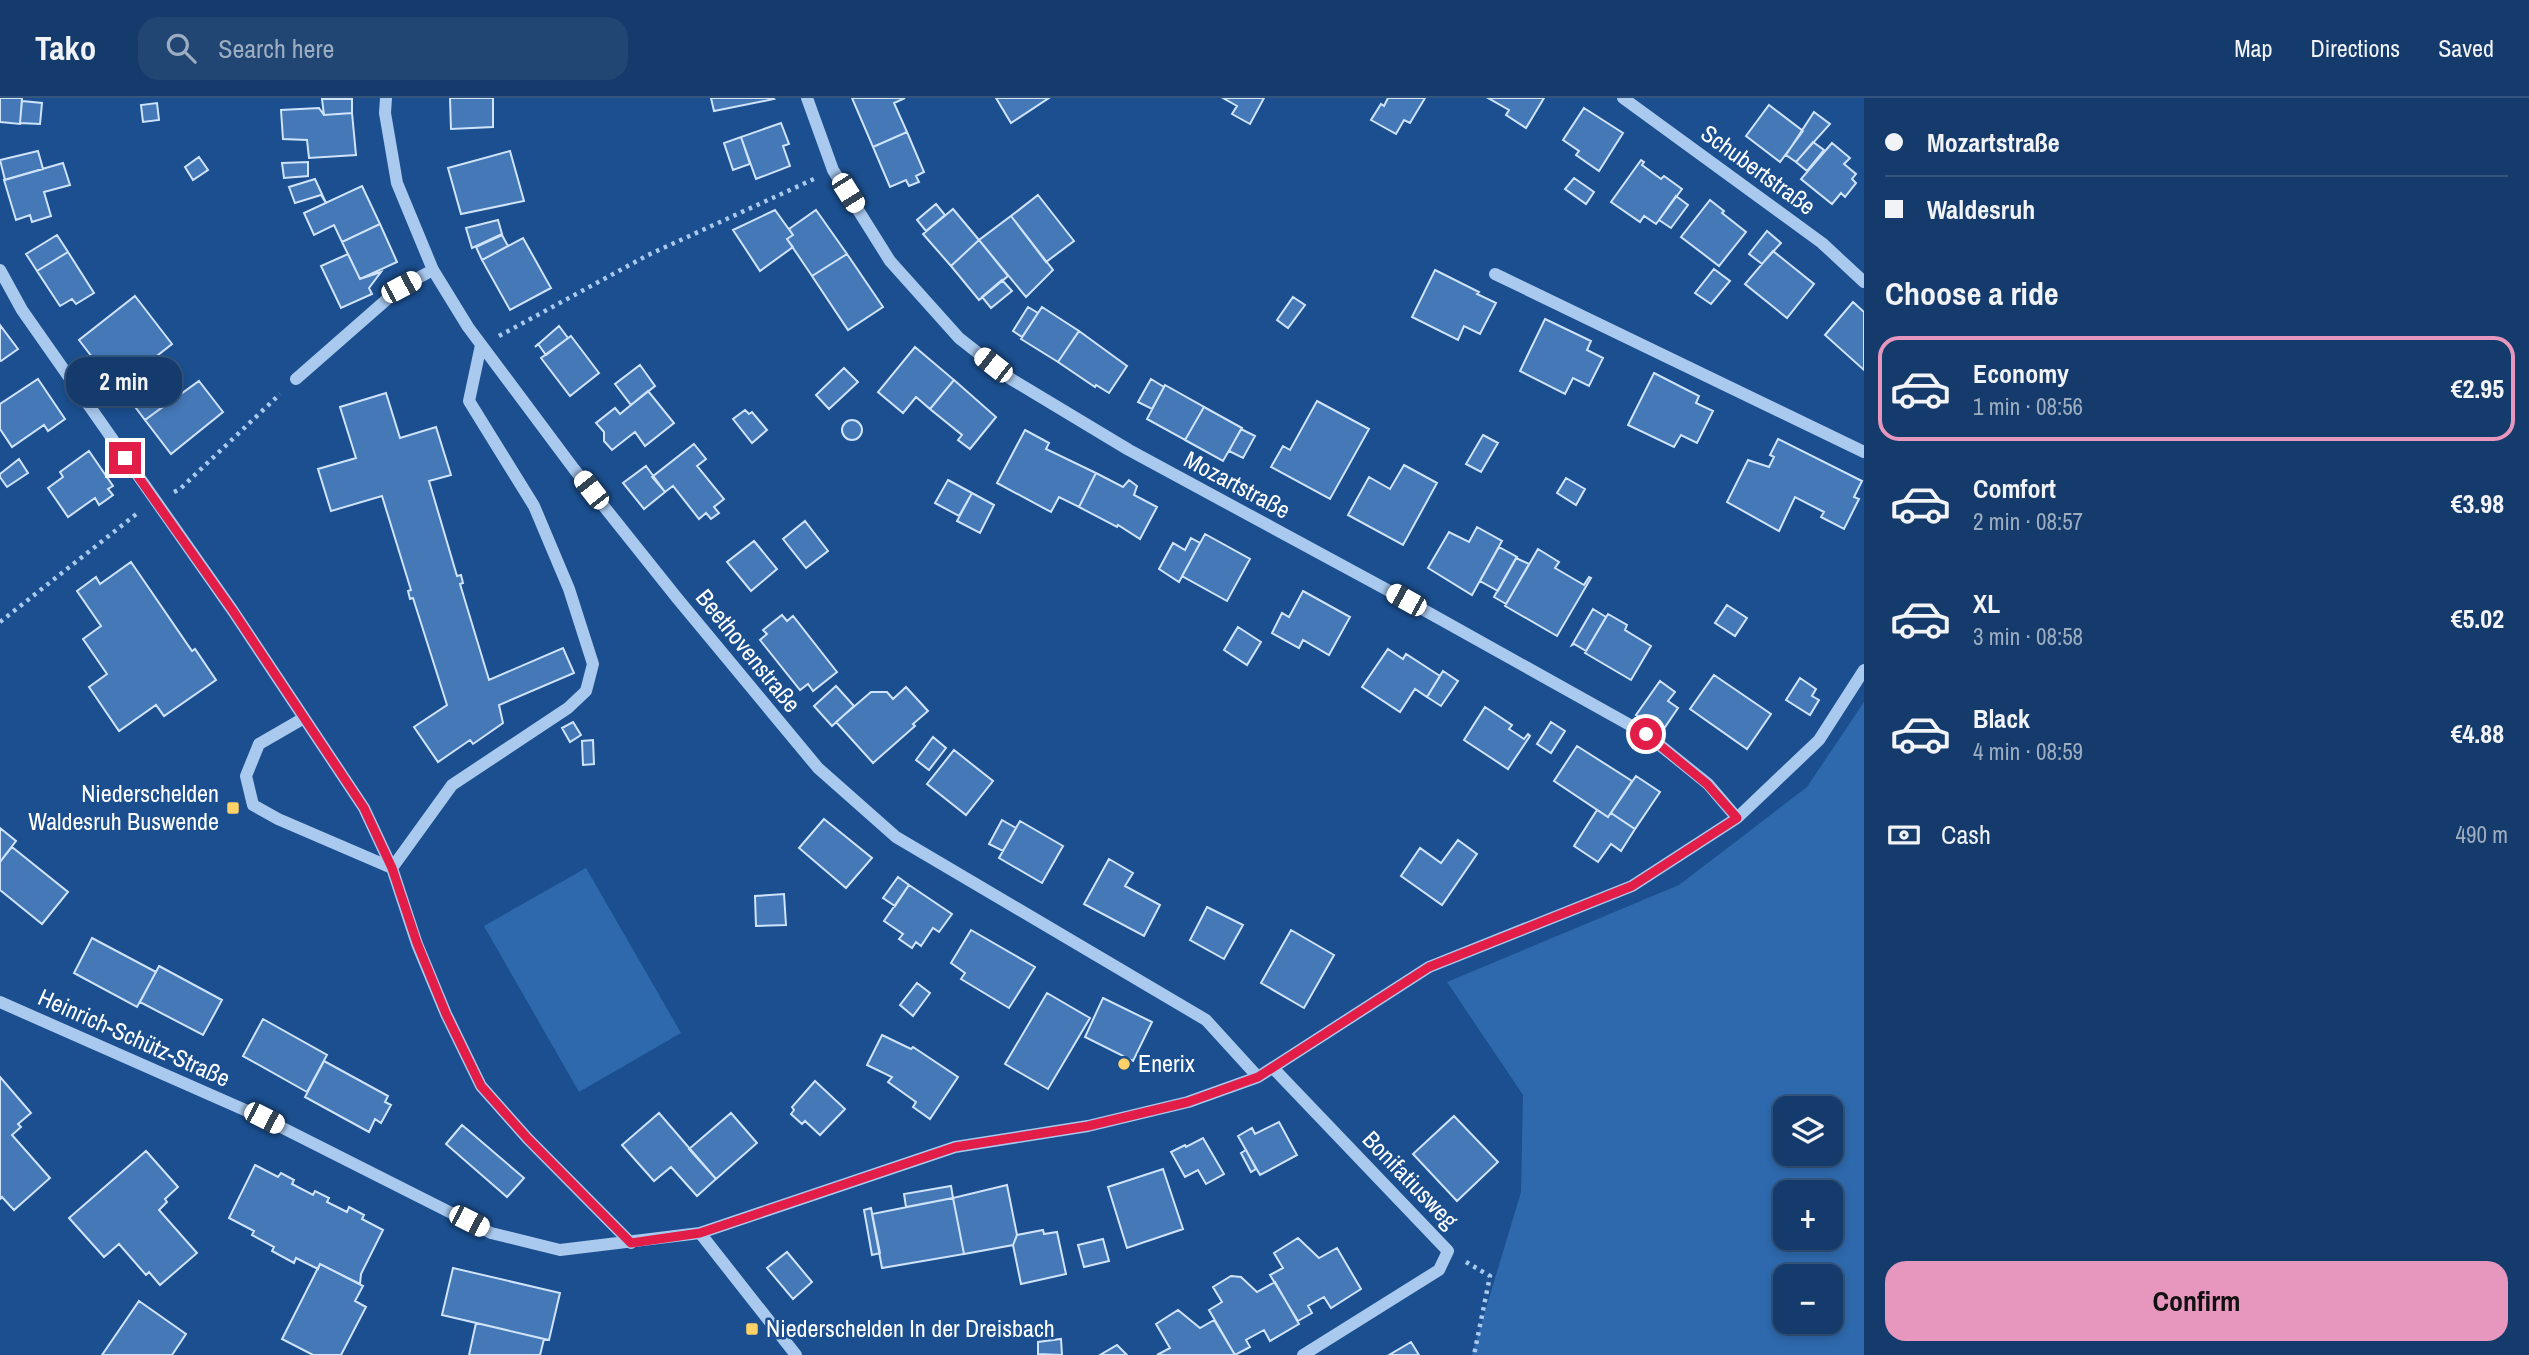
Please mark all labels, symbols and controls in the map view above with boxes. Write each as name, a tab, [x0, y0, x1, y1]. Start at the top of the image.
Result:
search box	[138, 17, 628, 80]
text: Tako	[35, 26, 96, 70]
icon: search	[162, 29, 200, 67]
text: Search here	[218, 31, 334, 66]
text: Map	[2234, 32, 2272, 64]
text: Directions	[2310, 32, 2400, 64]
text: Saved	[2438, 32, 2494, 64]
street label: Schubertstraße	[1695, 117, 1822, 222]
text: Mozartstraße	[1927, 125, 2060, 160]
car	[828, 170, 869, 216]
text: Waldesruh	[1927, 192, 2035, 227]
car	[378, 268, 425, 306]
text: Choose a ride	[1885, 272, 2059, 315]
car	[970, 344, 1017, 386]
callout: 2 min	[67, 356, 183, 406]
text: Economy	[1973, 356, 2069, 391]
icon: car	[1889, 357, 1952, 420]
text: 2 min	[99, 366, 149, 397]
text: €2.95	[2451, 371, 2504, 406]
text: 1 min · 08:56	[1973, 391, 2083, 422]
route end	[109, 442, 141, 474]
street label: Mozartstraße	[1179, 443, 1296, 525]
car	[570, 467, 613, 513]
text: Comfort	[1973, 471, 2056, 506]
icon: car	[1889, 472, 1952, 535]
text: €3.98	[2451, 486, 2504, 521]
text: 2 min · 08:57	[1973, 506, 2083, 537]
car	[1383, 581, 1430, 619]
street label: Beethovenstraße	[689, 582, 808, 719]
text: XL	[1973, 586, 2000, 621]
icon: car	[1889, 587, 1952, 650]
text: €5.02	[2451, 601, 2504, 636]
text: 3 min · 08:58	[1973, 621, 2083, 652]
text: Black	[1973, 701, 2030, 736]
icon: car	[1889, 702, 1952, 765]
text: €4.88	[2451, 716, 2504, 751]
route start	[1630, 718, 1662, 750]
text: 4 min · 08:59	[1973, 736, 2083, 767]
place label: Niederschelden Waldesruh Buswende	[28, 777, 219, 837]
marker: Niederschelden Waldesruh Buswende	[225, 800, 241, 816]
icon: cash	[1885, 816, 1923, 854]
text: Cash	[1941, 817, 1991, 852]
text: 490 m	[2456, 819, 2508, 850]
street label: Heinrich-Schütz-Straße	[33, 980, 235, 1094]
place label: Enerix	[1138, 1047, 1195, 1079]
marker: Enerix	[1116, 1056, 1132, 1072]
map controls	[1773, 1096, 1843, 1334]
button: layers	[1773, 1096, 1843, 1166]
car	[241, 1099, 288, 1137]
street label: Bonifatiusweg	[1356, 1123, 1466, 1235]
button: +	[1773, 1180, 1843, 1250]
car	[446, 1202, 493, 1240]
button: Confirm	[1885, 1261, 2508, 1341]
button: −	[1773, 1264, 1843, 1334]
place label: Niederschelden In der Dreisbach	[766, 1312, 1055, 1344]
marker: Niederschelden In der Dreisbach	[744, 1321, 760, 1337]

